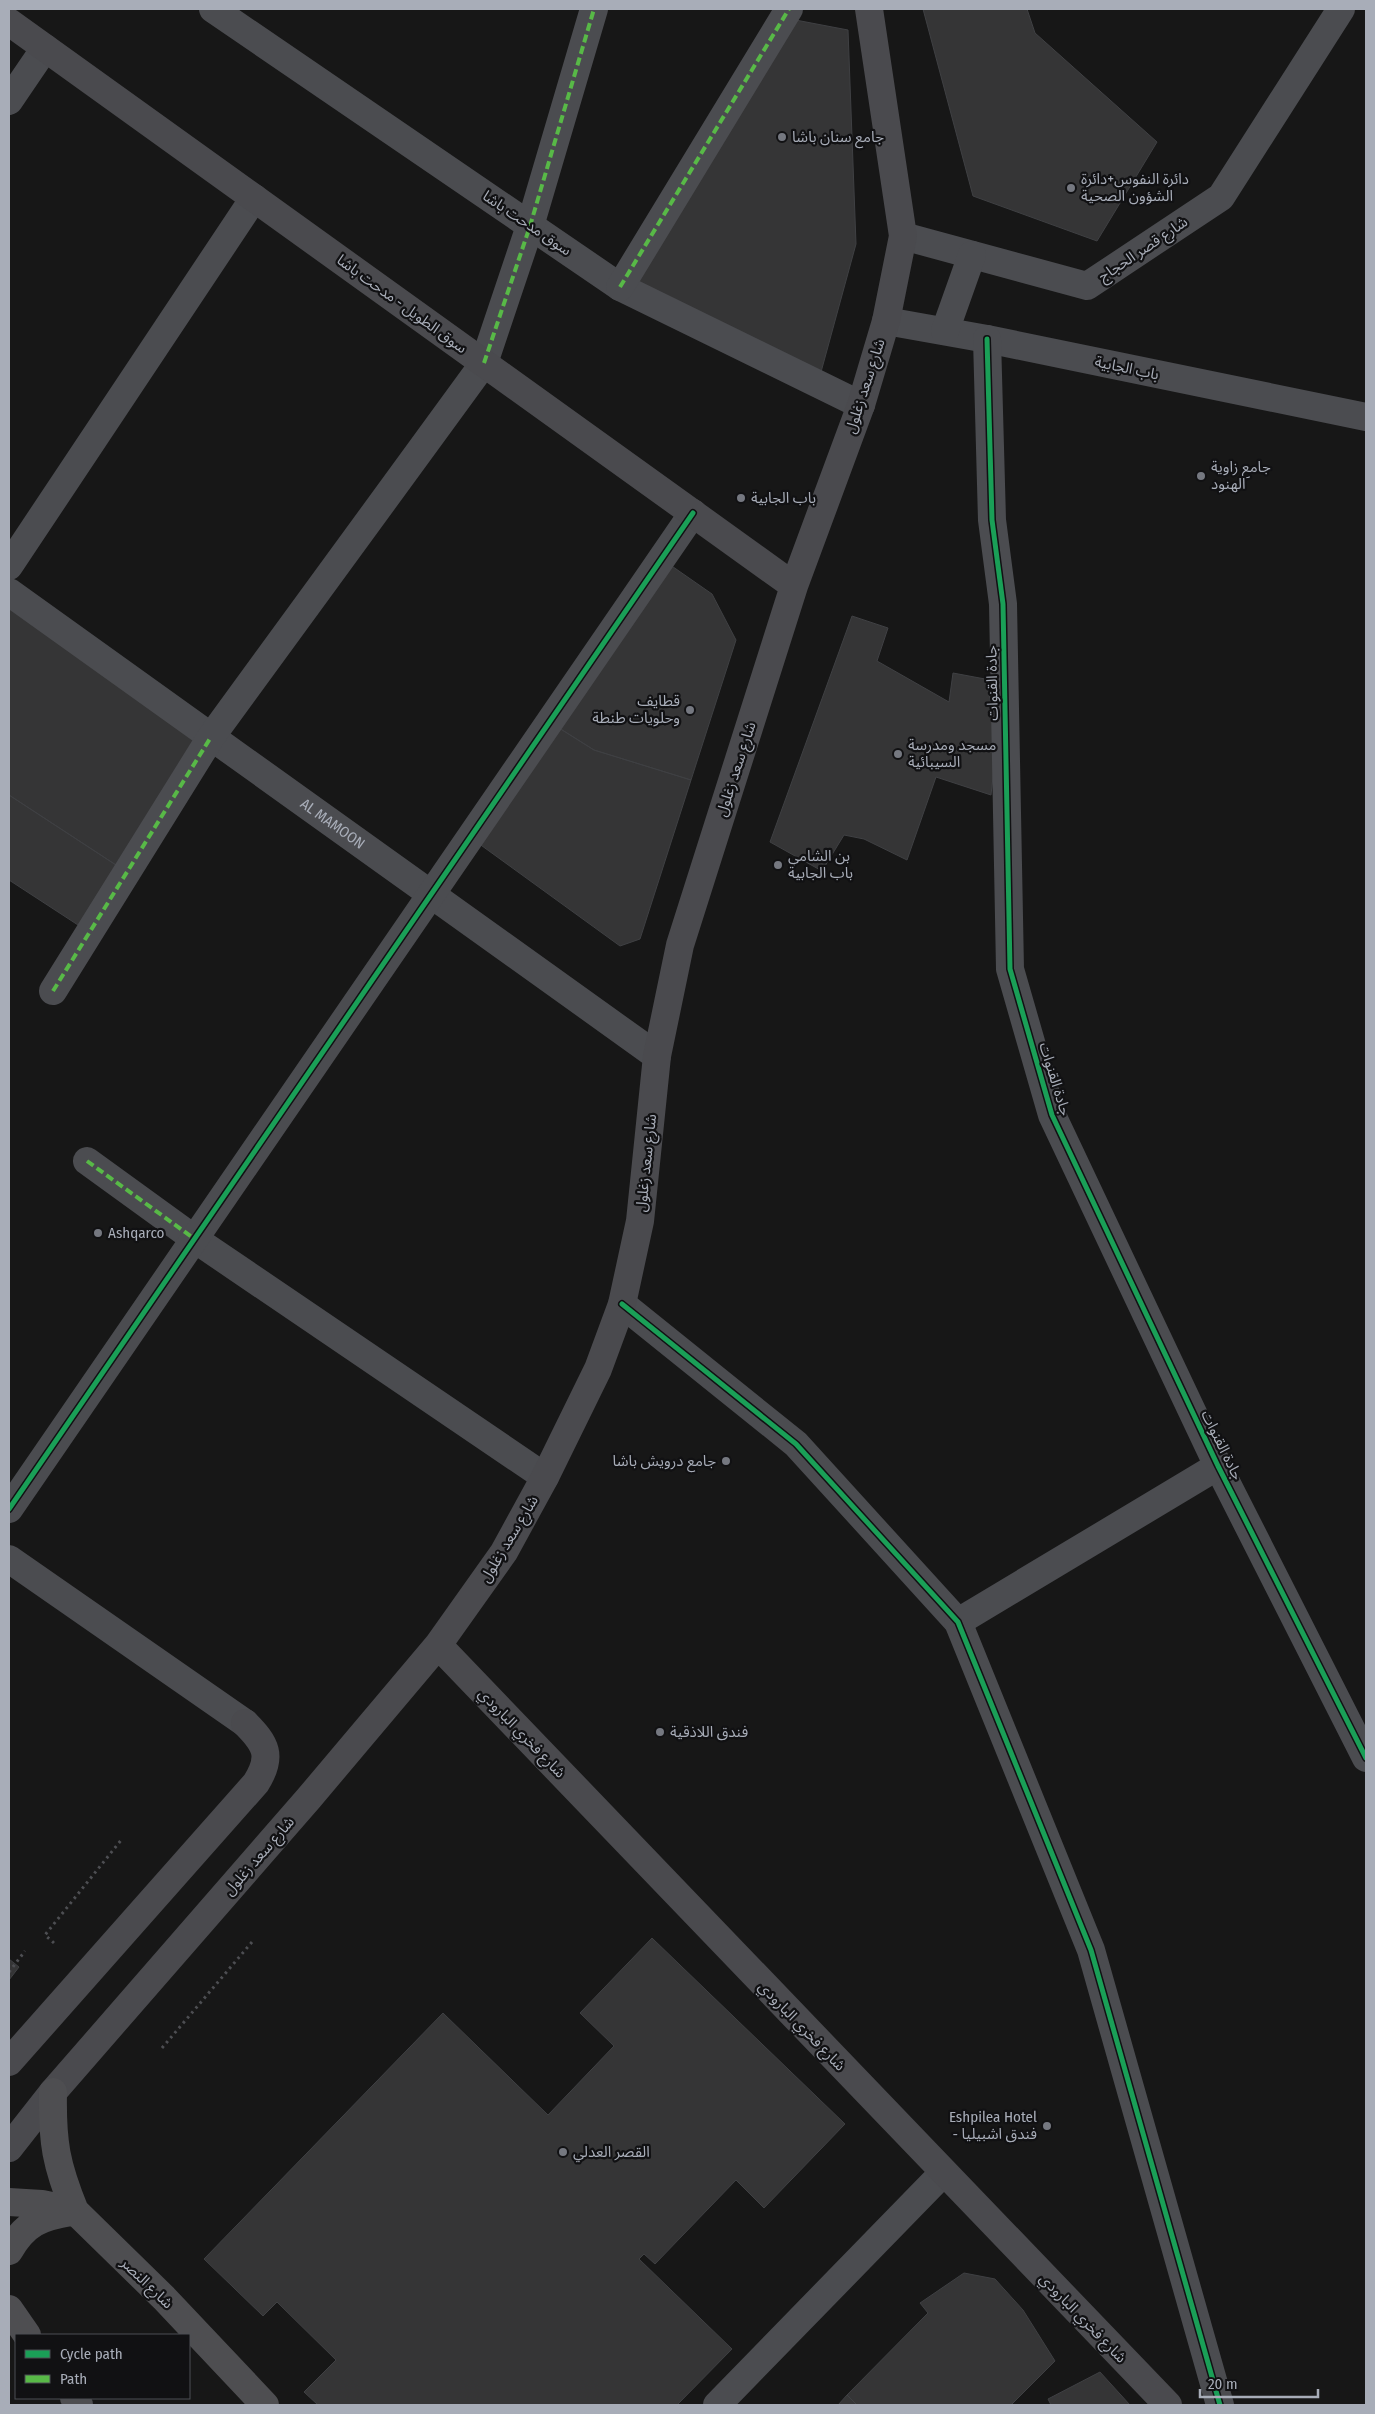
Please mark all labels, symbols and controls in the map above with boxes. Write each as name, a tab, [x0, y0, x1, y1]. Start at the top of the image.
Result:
place label: جامع سنان باشا	[792, 128, 884, 149]
marker: جامع سنان باشا	[776, 131, 788, 143]
place label: دائرة النفوس+دائرة الشؤون الصحية	[1081, 170, 1189, 205]
marker: دائرة النفوس+دائرة الشؤون الصحية	[1065, 182, 1077, 194]
street label: سوق مدحت باشا	[479, 187, 575, 259]
street label: شارع قصر الحجاج	[1095, 212, 1193, 288]
street label: سوق الطويل - مدحت باشا	[333, 251, 471, 357]
street label: شارع سعد زغلول	[841, 336, 892, 437]
street label: باب الجابية	[1093, 352, 1161, 384]
place label: جامع زاوية الهنود	[1211, 458, 1271, 493]
marker: جامع زاوية الهنود	[1195, 470, 1207, 482]
place label: باب الجابية	[751, 489, 816, 507]
marker: باب الجابية	[735, 492, 747, 504]
street label: جادة القنوات	[982, 645, 1002, 721]
place label: قطايف وحلويات طنطة	[592, 692, 680, 727]
marker: قطايف وحلويات طنطة	[684, 704, 696, 716]
street label: شارع سعد زغلول	[712, 719, 763, 820]
place label: مسجد ومدرسة السيبائية	[908, 736, 996, 771]
marker: مسجد ومدرسة السيبائية	[892, 748, 904, 760]
street label: AL MAMOON	[297, 795, 368, 853]
place label: بن الشامي باب الجابية	[788, 847, 853, 882]
marker: بن الشامي باب الجابية	[772, 859, 784, 871]
street label: جادة القنوات	[1035, 1040, 1075, 1118]
street label: شارع سعد زغلول	[632, 1113, 663, 1213]
place label: Ashqarco	[108, 1224, 165, 1242]
marker: Ashqarco	[92, 1227, 104, 1239]
street label: جادة القنوات	[1197, 1407, 1247, 1483]
place label: جامع درويش باشا	[612, 1452, 716, 1473]
marker: جامع درويش باشا	[720, 1455, 732, 1467]
street label: شارع سعد زغلول	[476, 1492, 545, 1587]
street label: شارع فخري البارودي	[473, 1684, 569, 1784]
place label: فندق اللاذقية	[670, 1723, 748, 1741]
marker: فندق اللاذقية	[654, 1726, 666, 1738]
street label: شارع سعد زغلول	[220, 1813, 301, 1901]
street label: شارع فخري البارودي	[753, 1977, 849, 2077]
place label: Eshpilea Hotel - فندق اشبيليا	[949, 2108, 1037, 2143]
marker: Eshpilea Hotel - فندق اشبيليا	[1041, 2120, 1053, 2132]
place label: القصر العدلي	[573, 2143, 650, 2163]
marker: القصر العدلي	[557, 2146, 569, 2158]
street label: شارع النصر	[114, 2253, 177, 2315]
street label: شارع فخري البارودي	[1034, 2269, 1130, 2369]
legend	[15, 2334, 190, 2399]
text: Cycle path	[60, 2345, 123, 2363]
scale bar	[1200, 2366, 1318, 2398]
text: Path	[60, 2370, 87, 2388]
text: 20 m	[1208, 2375, 1238, 2393]

